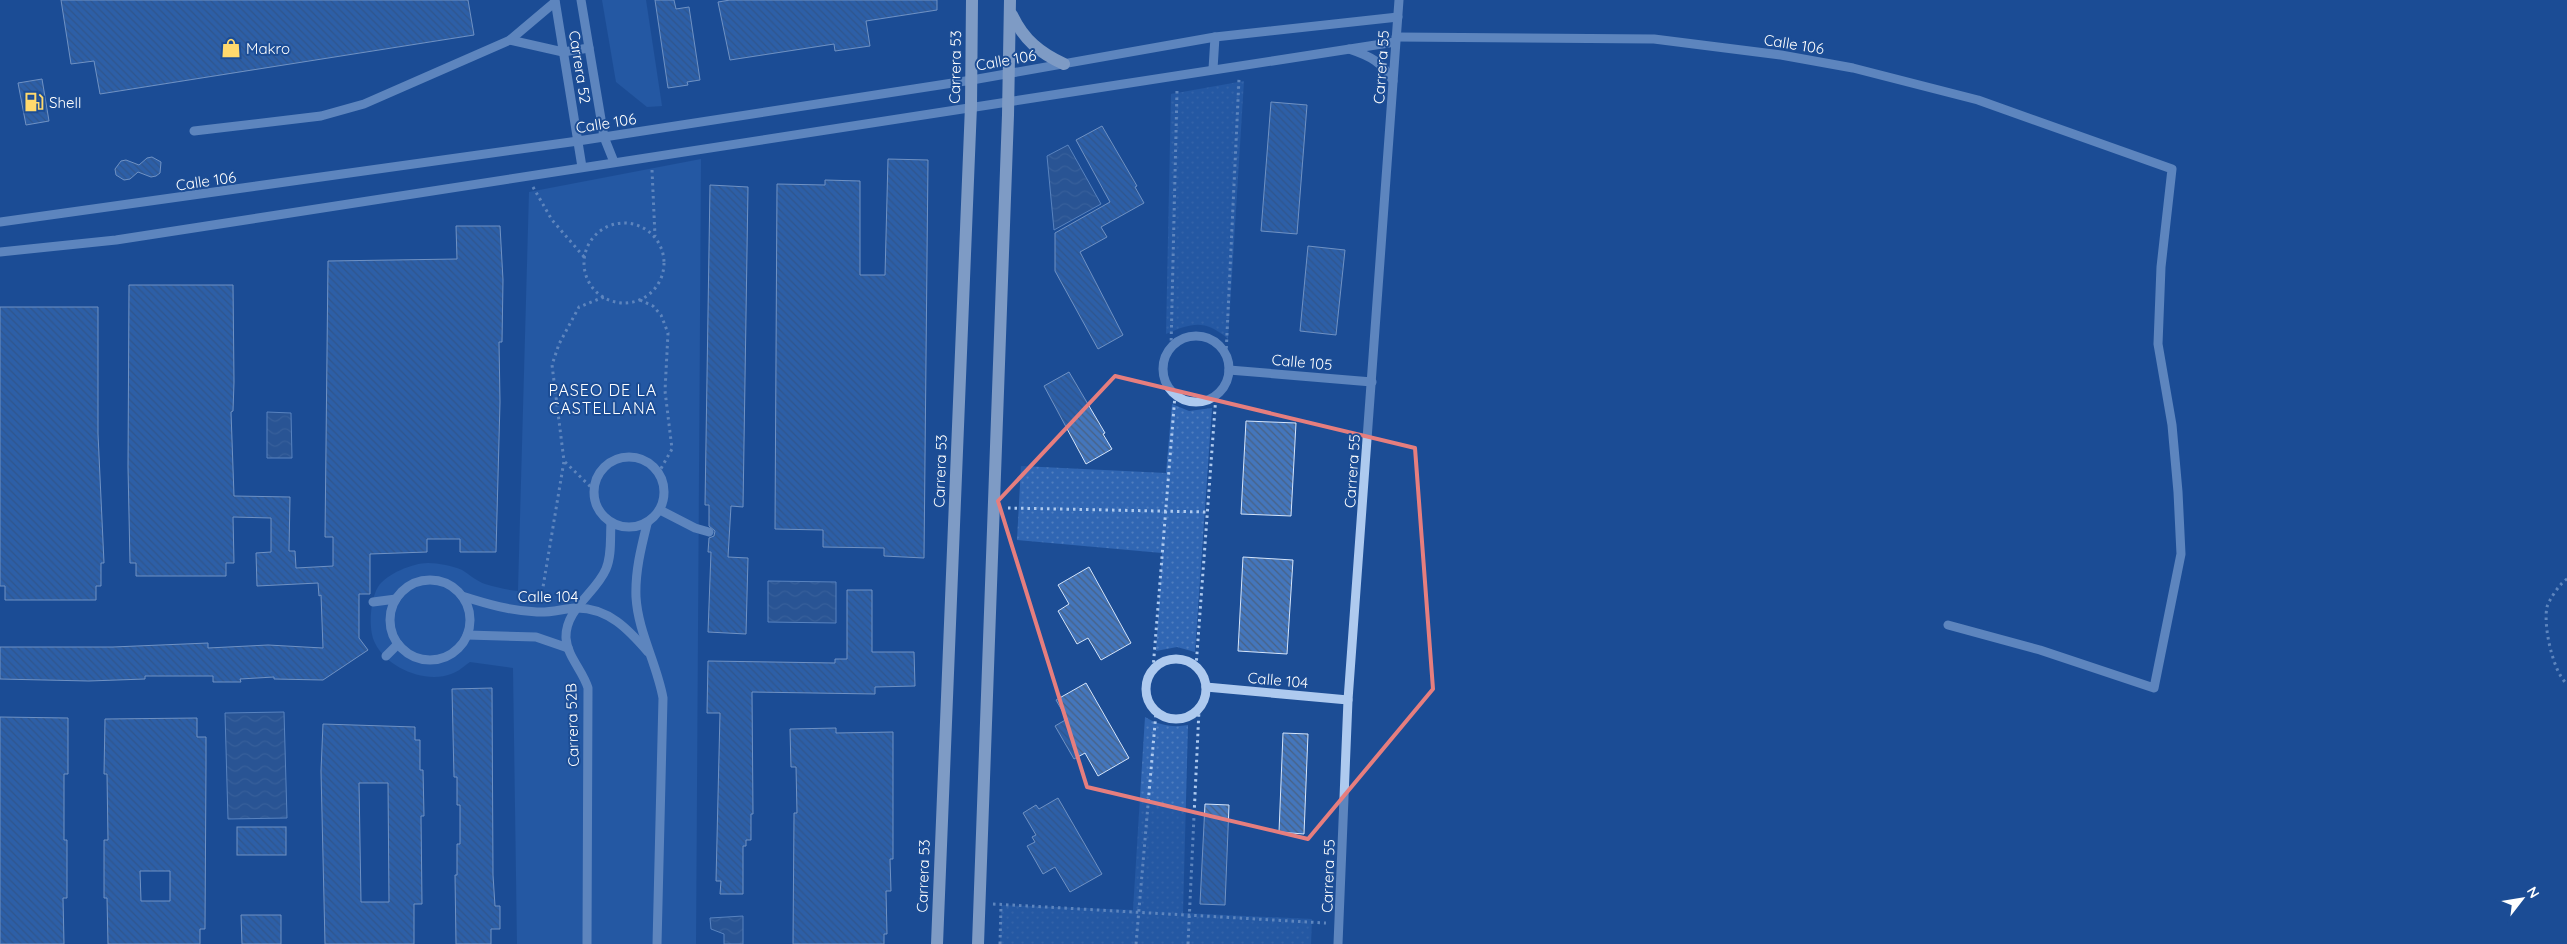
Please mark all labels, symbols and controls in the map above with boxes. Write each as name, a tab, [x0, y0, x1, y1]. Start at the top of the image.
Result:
street label: Carrera 52	[565, 29, 595, 105]
street label: Carrera 53	[945, 30, 965, 104]
street label: Carrera 55	[1369, 30, 1393, 104]
street label: Calle 106	[1763, 30, 1825, 58]
shop icon: Makro	[220, 37, 242, 59]
place label: Makro	[246, 39, 290, 58]
street label: Calle 106	[974, 45, 1038, 75]
fuel station icon: Shell	[23, 91, 45, 113]
place label: Shell	[49, 93, 81, 112]
street label: Calle 106	[575, 109, 637, 137]
street label: Calle 106	[175, 167, 237, 195]
street label: Calle 105	[1271, 350, 1333, 374]
district label: PASEO DE LA CASTELLANA	[549, 380, 657, 418]
street label: Carrera 53	[929, 434, 951, 508]
street label: Carrera 55	[1340, 434, 1364, 508]
street label: Calle 104	[518, 587, 578, 606]
street label: Calle 104	[1247, 668, 1309, 692]
street label: Carrera 52B	[561, 683, 583, 767]
street label: Carrera 53	[912, 839, 934, 913]
street label: Carrera 55	[1317, 839, 1339, 913]
north arrow	[2497, 874, 2547, 924]
text: N	[2523, 883, 2544, 901]

